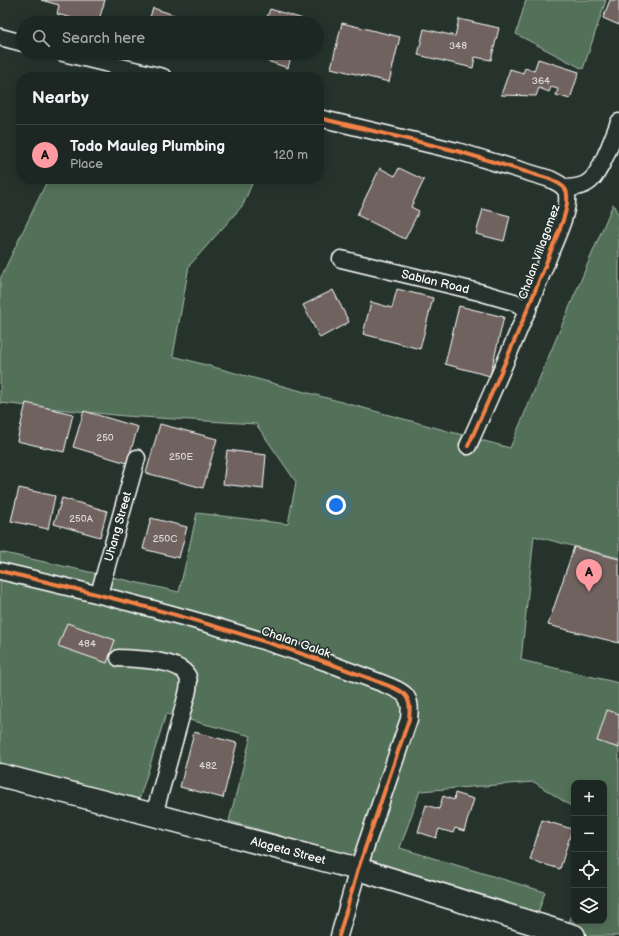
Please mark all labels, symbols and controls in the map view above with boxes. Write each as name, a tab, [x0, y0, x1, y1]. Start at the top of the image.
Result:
search box	[16, 16, 324, 60]
icon: search	[30, 27, 52, 49]
text: Search here	[62, 29, 145, 48]
house number: 348	[449, 40, 467, 52]
house number: 364	[532, 75, 550, 87]
text: Nearby	[32, 88, 89, 108]
text: Todo Mauleg Plumbing	[70, 137, 225, 156]
text: A	[41, 147, 49, 163]
text: 120 m	[273, 147, 308, 163]
text: Place	[70, 156, 103, 172]
street label: Chalan Villagomez	[515, 202, 564, 302]
street label: Sablan Road	[400, 267, 471, 297]
house number: 250	[96, 432, 114, 444]
house number: 250E	[169, 451, 193, 463]
street label: Uhang Street	[101, 490, 135, 563]
your location	[326, 495, 346, 515]
house number: 250A	[69, 513, 94, 525]
house number: 250C	[153, 533, 177, 545]
pin: A	[576, 559, 602, 592]
street label: Chalan Galak	[259, 624, 333, 661]
house number: 484	[78, 638, 96, 650]
house number: 482	[199, 760, 217, 772]
map controls	[571, 780, 607, 924]
button: +	[571, 780, 607, 816]
button: −	[571, 816, 607, 852]
street label: Alageta Street	[249, 834, 328, 868]
button: locate	[571, 852, 607, 888]
button: layers	[571, 888, 607, 924]

